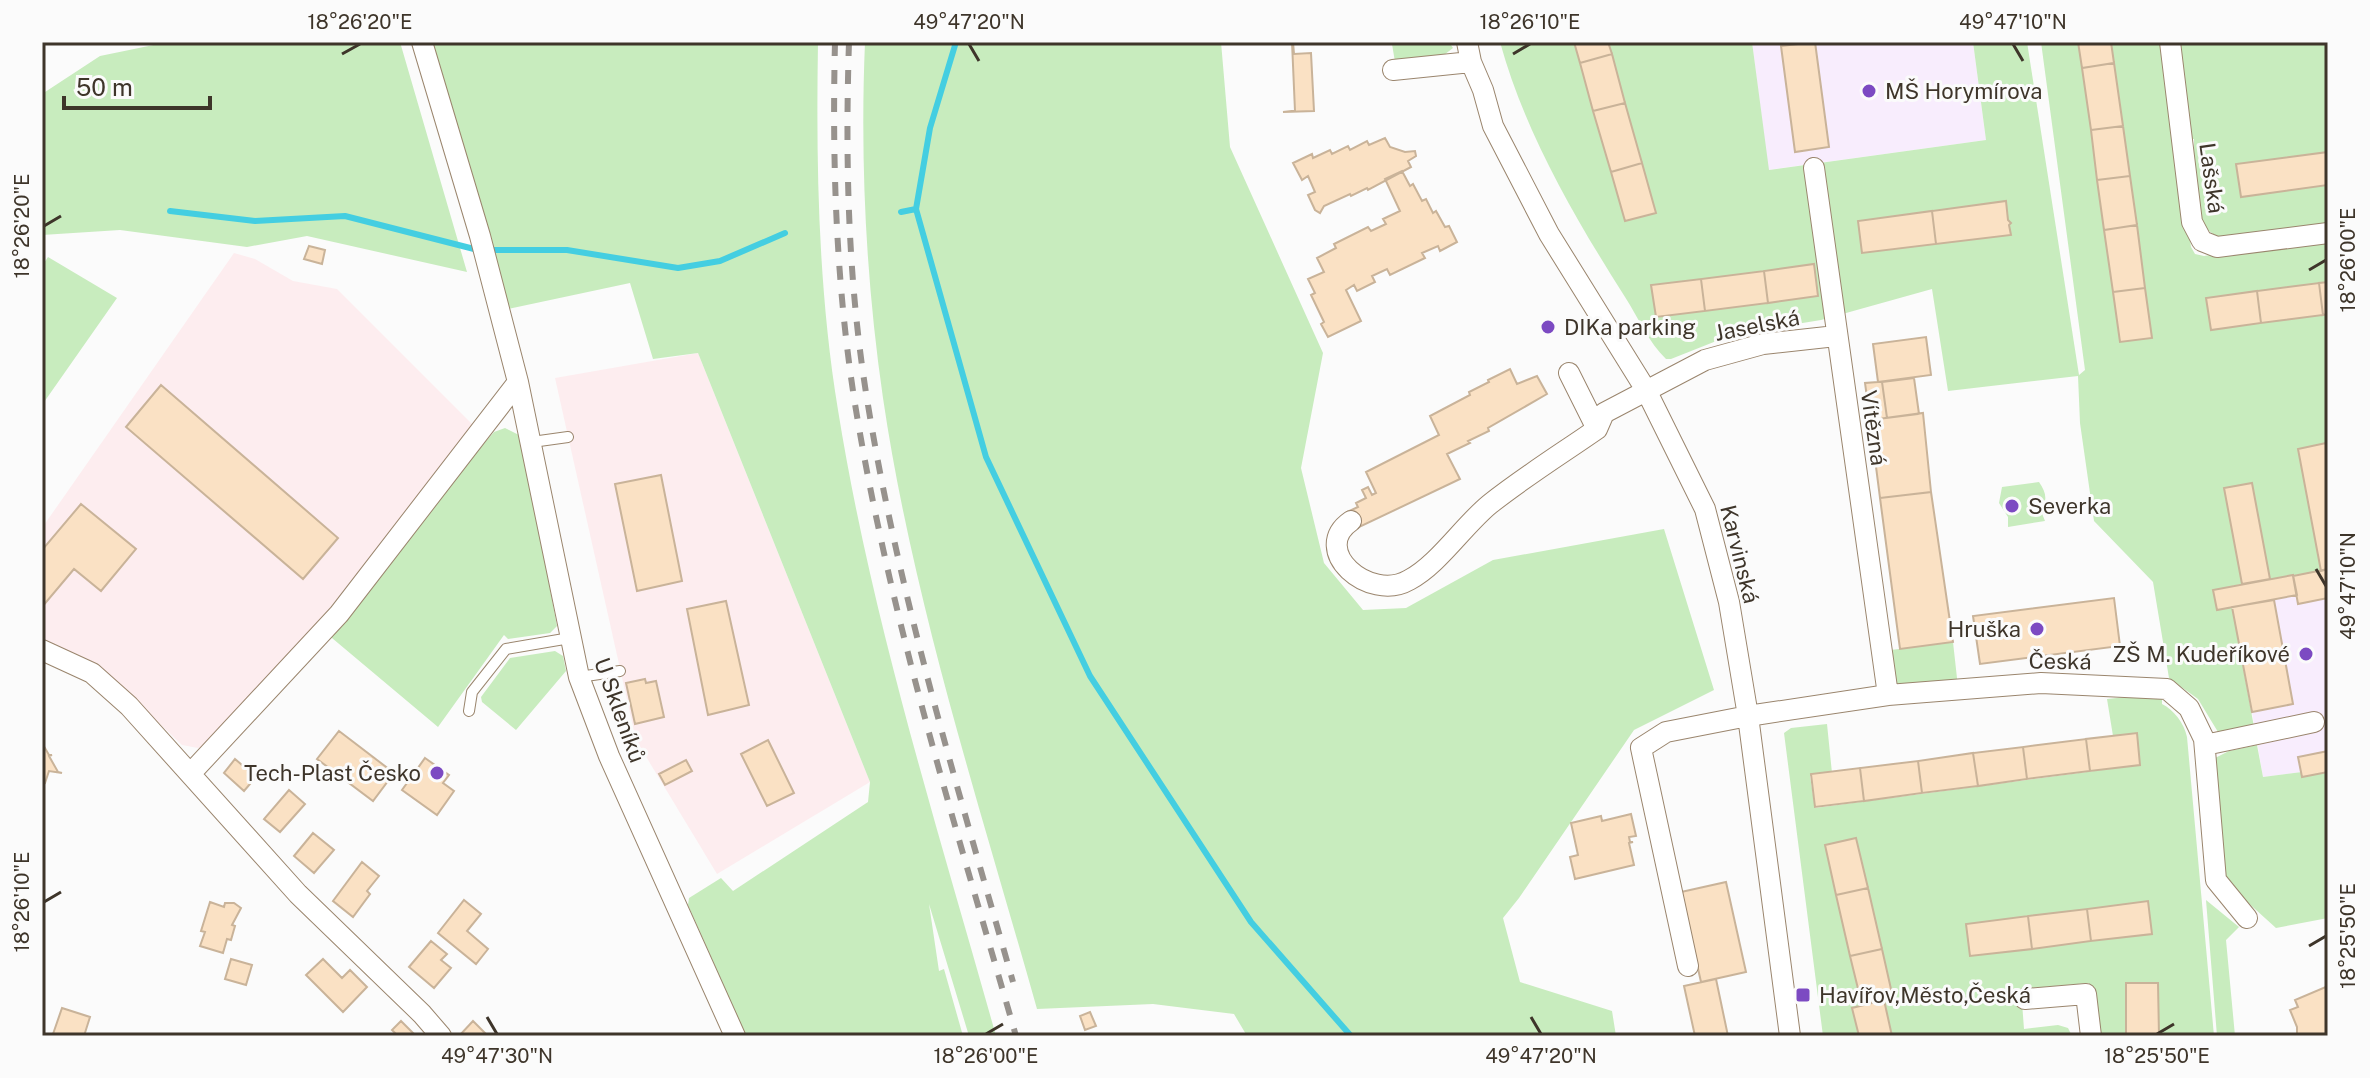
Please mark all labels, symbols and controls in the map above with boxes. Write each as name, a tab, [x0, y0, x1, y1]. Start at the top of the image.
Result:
text: 18°26'20"E	[308, 10, 412, 34]
text: 49°47'20"N	[913, 10, 1025, 34]
text: 18°26'10"E	[1480, 10, 1580, 34]
text: 49°47'10"N	[1959, 10, 2067, 34]
scale bar	[64, 60, 210, 110]
text: 50 m	[76, 73, 133, 101]
place label: MŠ Horymírova	[1885, 78, 2043, 104]
marker: MŠ Horymírova	[1860, 82, 1878, 100]
street label: Lašská	[2194, 141, 2230, 215]
text: 18°26'20"E	[10, 174, 34, 278]
text: 18°26'00"E	[2336, 208, 2360, 312]
street label: Jaselská	[1712, 304, 1802, 346]
place label: DIKa parking	[1564, 314, 1696, 340]
marker: DIKa parking	[1539, 318, 1557, 336]
street label: Vítězná	[1856, 389, 1892, 467]
place label: Severka	[2028, 493, 2111, 519]
marker: Severka	[2003, 497, 2021, 515]
street label: Karvinská	[1715, 502, 1765, 606]
text: 49°47'10"N	[2336, 532, 2360, 640]
place label: Hruška	[1947, 616, 2021, 642]
marker: Hruška	[2028, 620, 2046, 638]
place label: ZŠ M. Kudeříkové	[2112, 641, 2290, 667]
marker: ZŠ M. Kudeříkové	[2297, 645, 2315, 663]
street label: Česká	[2028, 647, 2092, 675]
street label: U Skleníků	[589, 654, 651, 766]
place label: Tech-Plast Česko	[244, 760, 421, 786]
marker: Tech-Plast Česko	[428, 764, 446, 782]
text: 18°26'10"E	[10, 852, 34, 952]
text: 18°25'50"E	[2336, 883, 2360, 989]
place label: Havířov,Město,Česká	[1819, 982, 2031, 1008]
marker: Havířov,Město,Česká	[1794, 986, 1812, 1004]
text: 49°47'30"N	[441, 1044, 553, 1068]
text: 18°26'00"E	[934, 1044, 1038, 1068]
text: 49°47'20"N	[1485, 1044, 1597, 1068]
text: 18°25'50"E	[2104, 1044, 2210, 1068]

